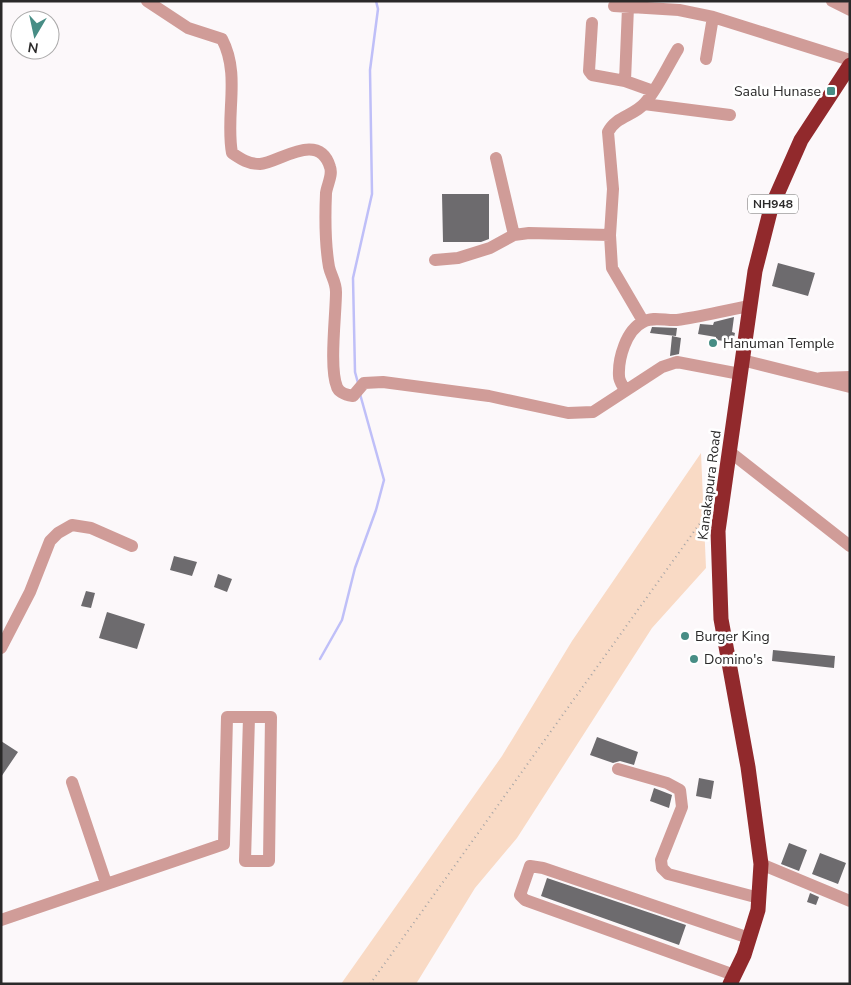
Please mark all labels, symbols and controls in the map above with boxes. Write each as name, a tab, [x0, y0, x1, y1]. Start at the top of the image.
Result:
north arrow	[10, 10, 60, 60]
text: N	[26, 37, 40, 58]
place label: Saalu Hunase	[734, 82, 821, 101]
marker: Saalu Hunase	[825, 85, 837, 97]
road number: NH948	[748, 194, 798, 213]
place label: Hanuman Temple	[723, 334, 834, 353]
marker: Hanuman Temple	[707, 337, 719, 349]
street label: Kanakapura Road	[693, 429, 726, 541]
place label: Burger King	[695, 627, 770, 646]
marker: Burger King	[679, 630, 691, 642]
place label: Domino's	[704, 650, 763, 669]
marker: Domino's	[688, 653, 700, 665]

